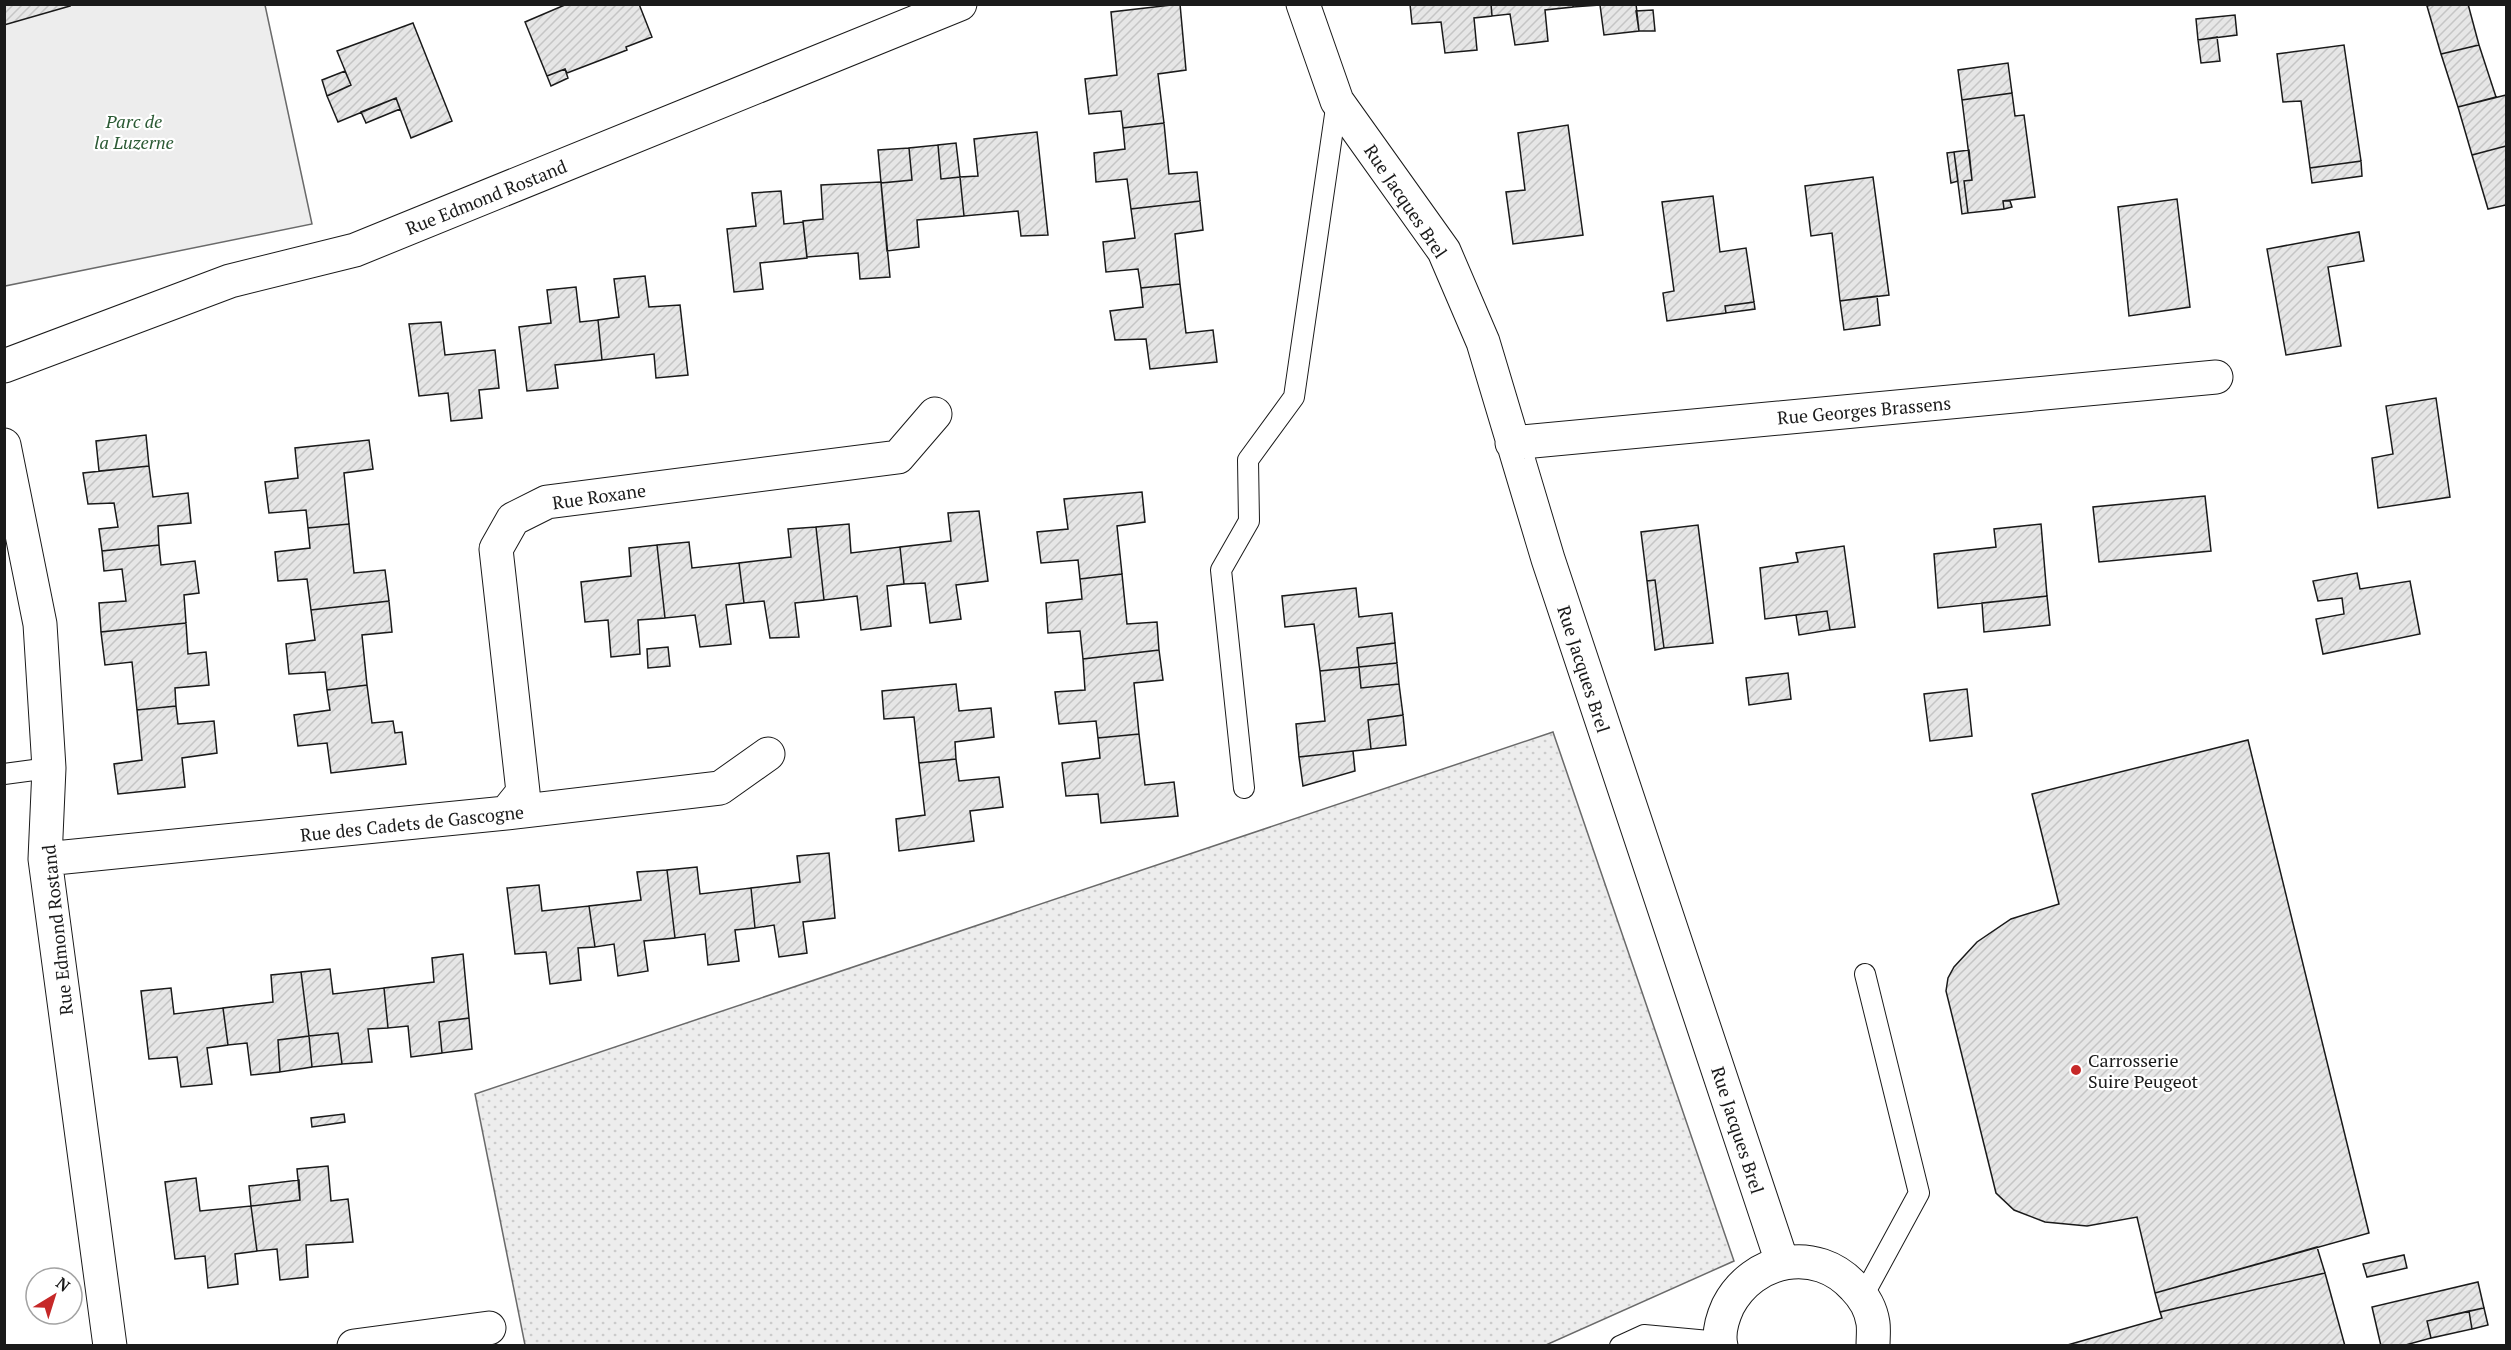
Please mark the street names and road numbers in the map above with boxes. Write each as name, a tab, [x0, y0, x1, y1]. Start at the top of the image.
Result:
street label: Rue Jacques Brel	[1359, 139, 1453, 263]
street label: Rue Edmond Rostand	[402, 154, 570, 240]
street label: Rue Georges Brassens	[1776, 390, 1952, 430]
street label: Rue Roxane	[551, 478, 647, 514]
street label: Rue Jacques Brel	[1552, 602, 1616, 736]
street label: Rue des Cadets de Gascogne	[299, 799, 525, 847]
street label: Rue Edmond Rostand	[36, 843, 78, 1017]
street label: Rue Jacques Brel	[1706, 1063, 1770, 1197]

